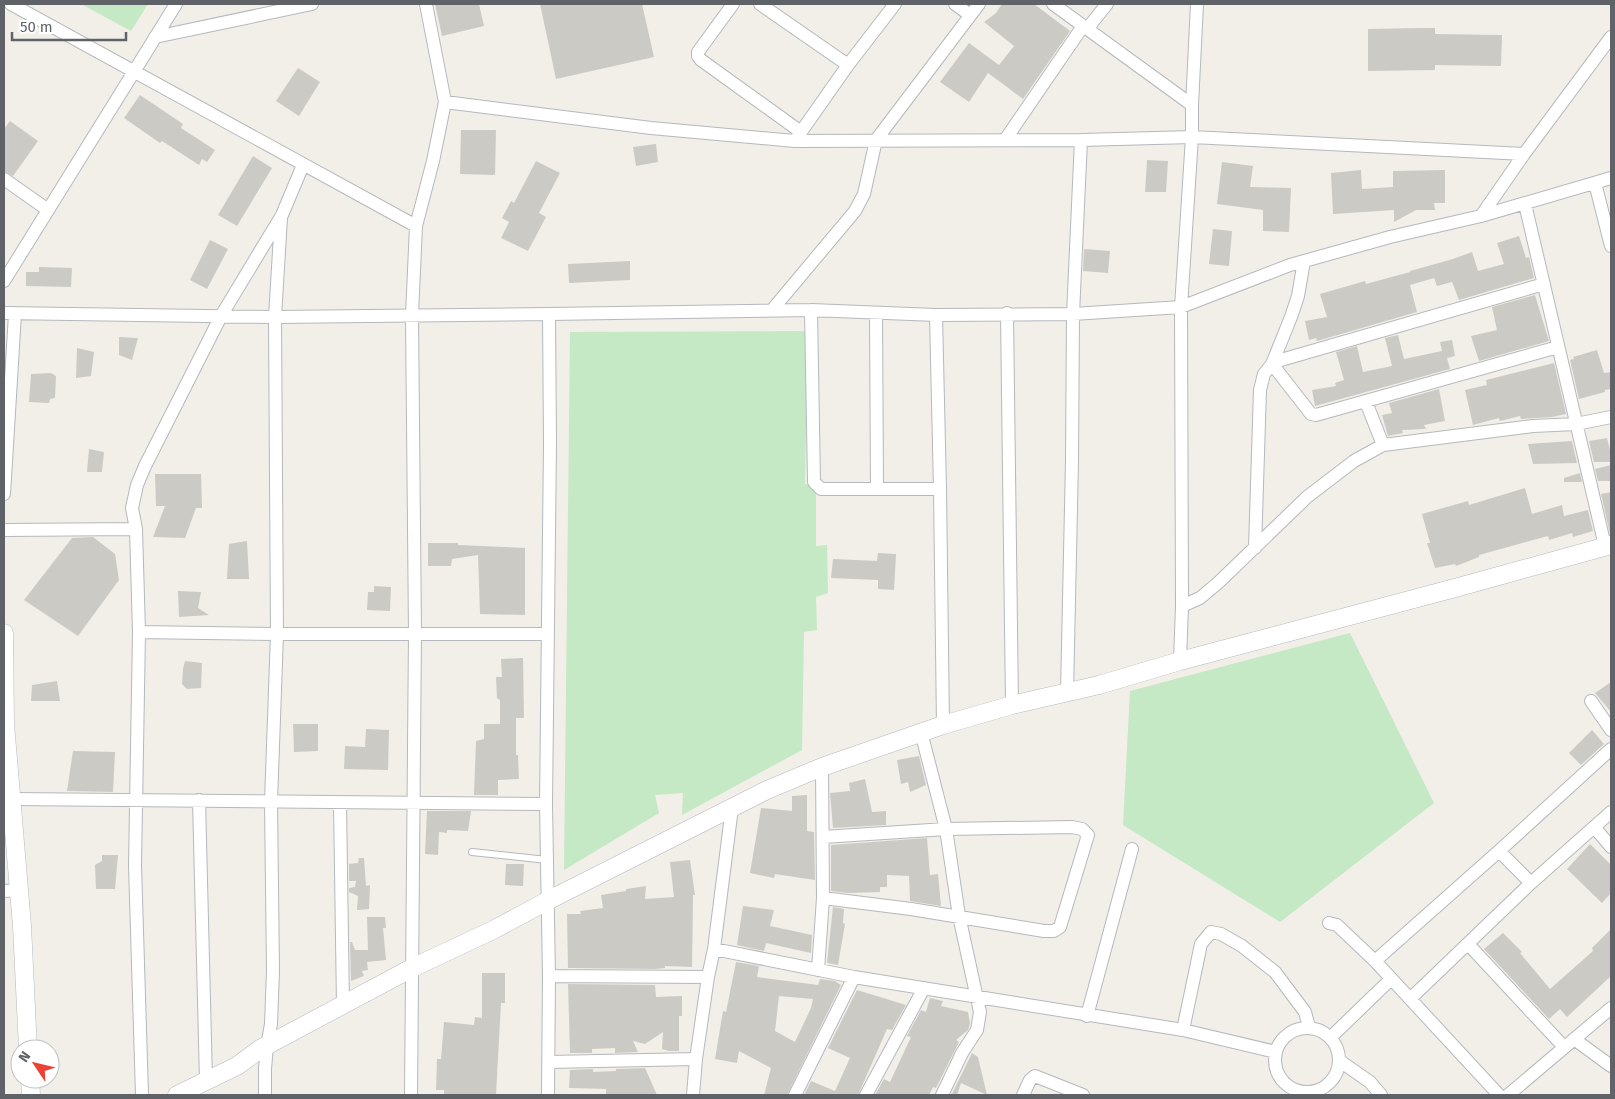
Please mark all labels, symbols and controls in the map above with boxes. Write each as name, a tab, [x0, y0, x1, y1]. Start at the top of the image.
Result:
scale bar	[12, 10, 126, 42]
text: 50 m	[20, 18, 53, 36]
north arrow	[10, 1039, 60, 1089]
text: N	[15, 1048, 34, 1066]

